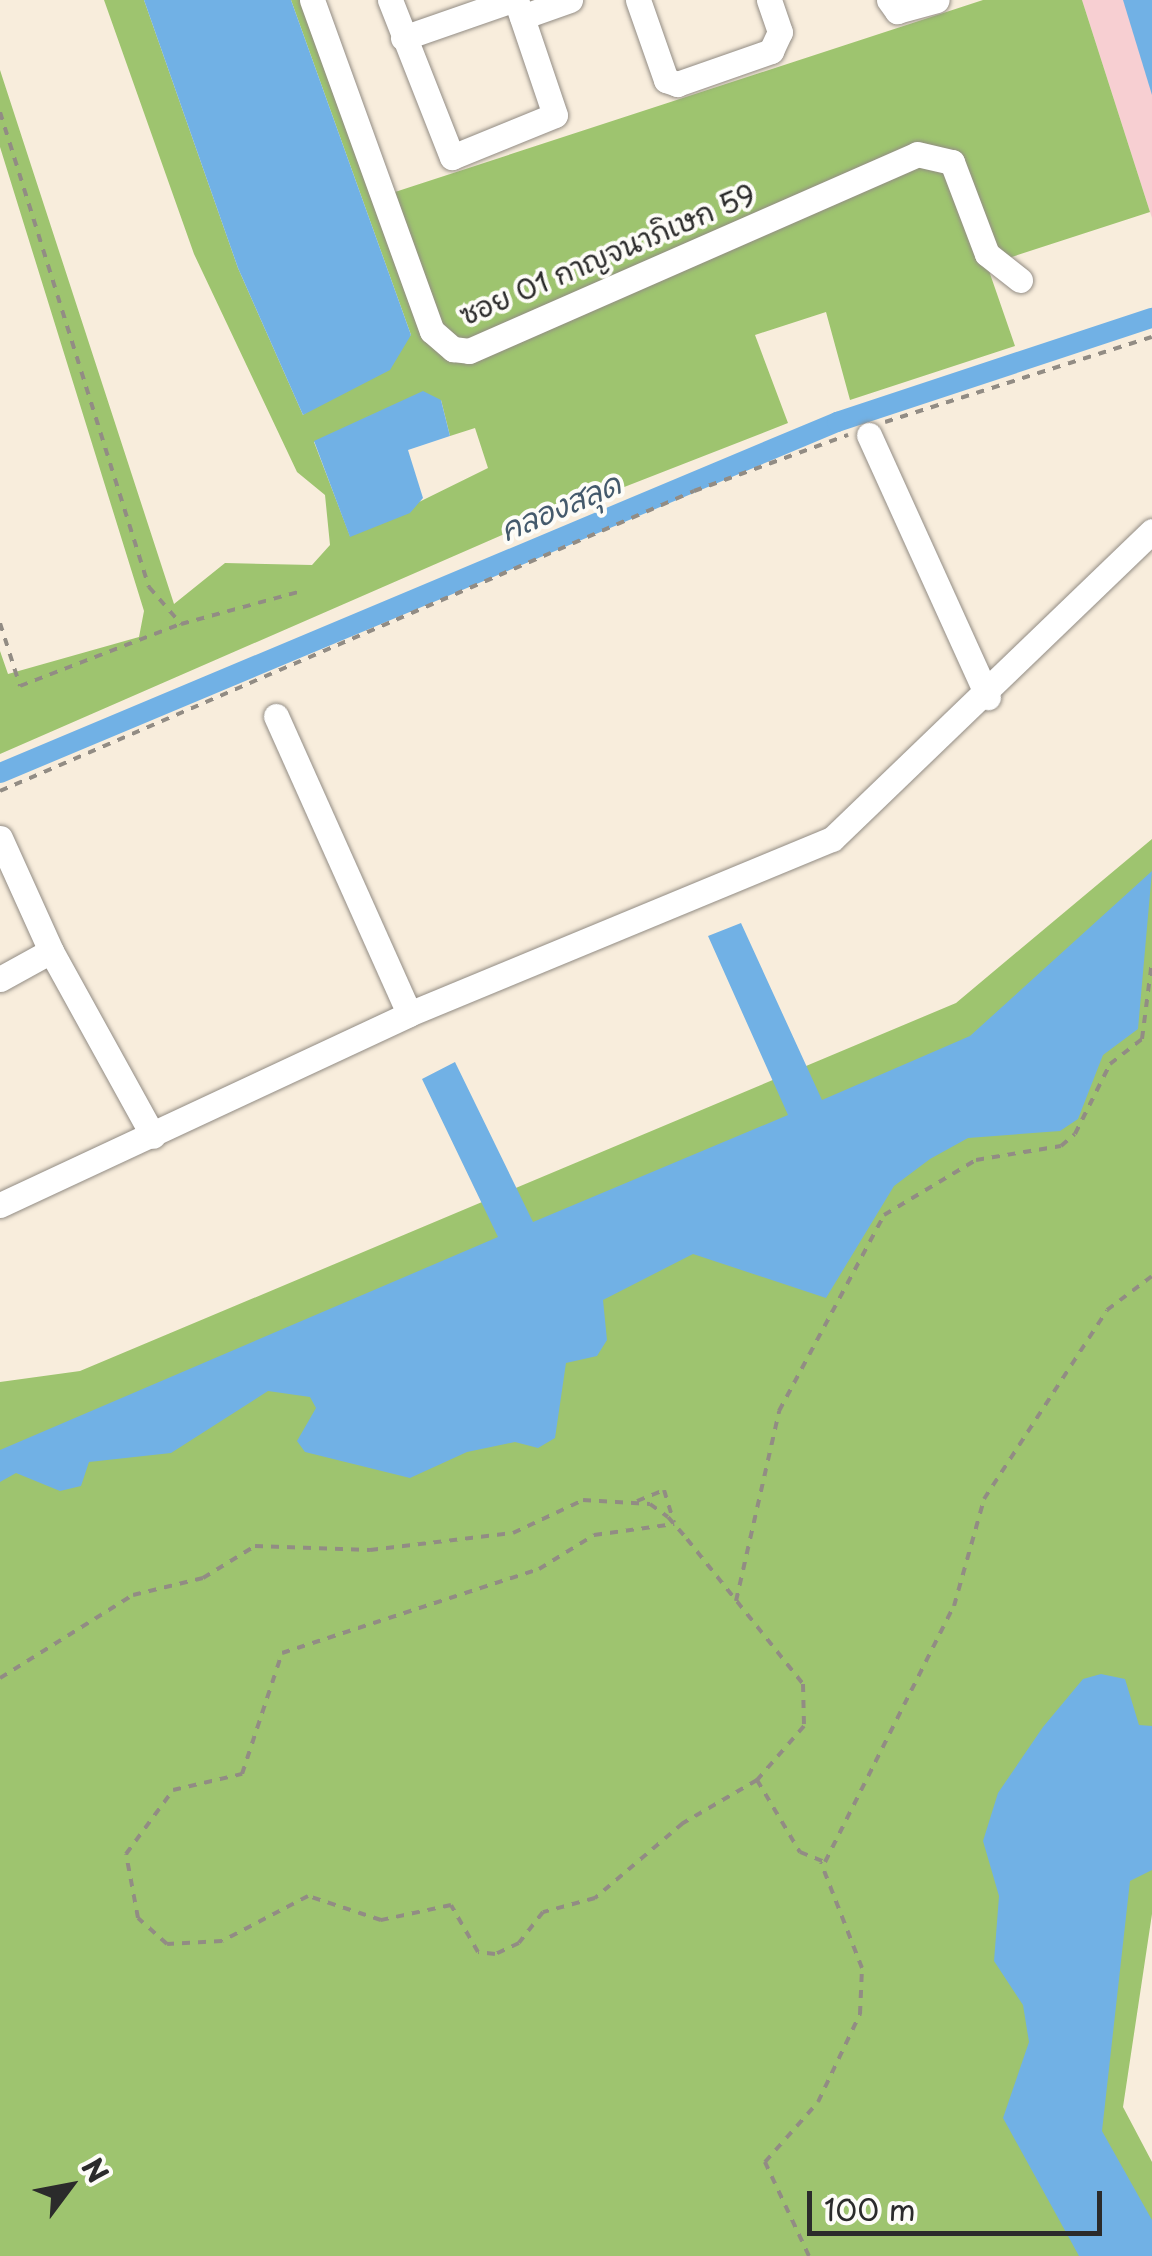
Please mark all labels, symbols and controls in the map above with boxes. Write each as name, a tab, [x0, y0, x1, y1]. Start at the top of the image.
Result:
street label: ซอย 01 กาญจนาภิเษก 59	[454, 176, 760, 332]
water label: คลองสลุด	[494, 465, 626, 547]
north arrow	[20, 2136, 120, 2236]
text: N	[72, 2149, 120, 2191]
scale bar	[812, 2171, 1107, 2233]
text: 100 m	[824, 2186, 916, 2231]

